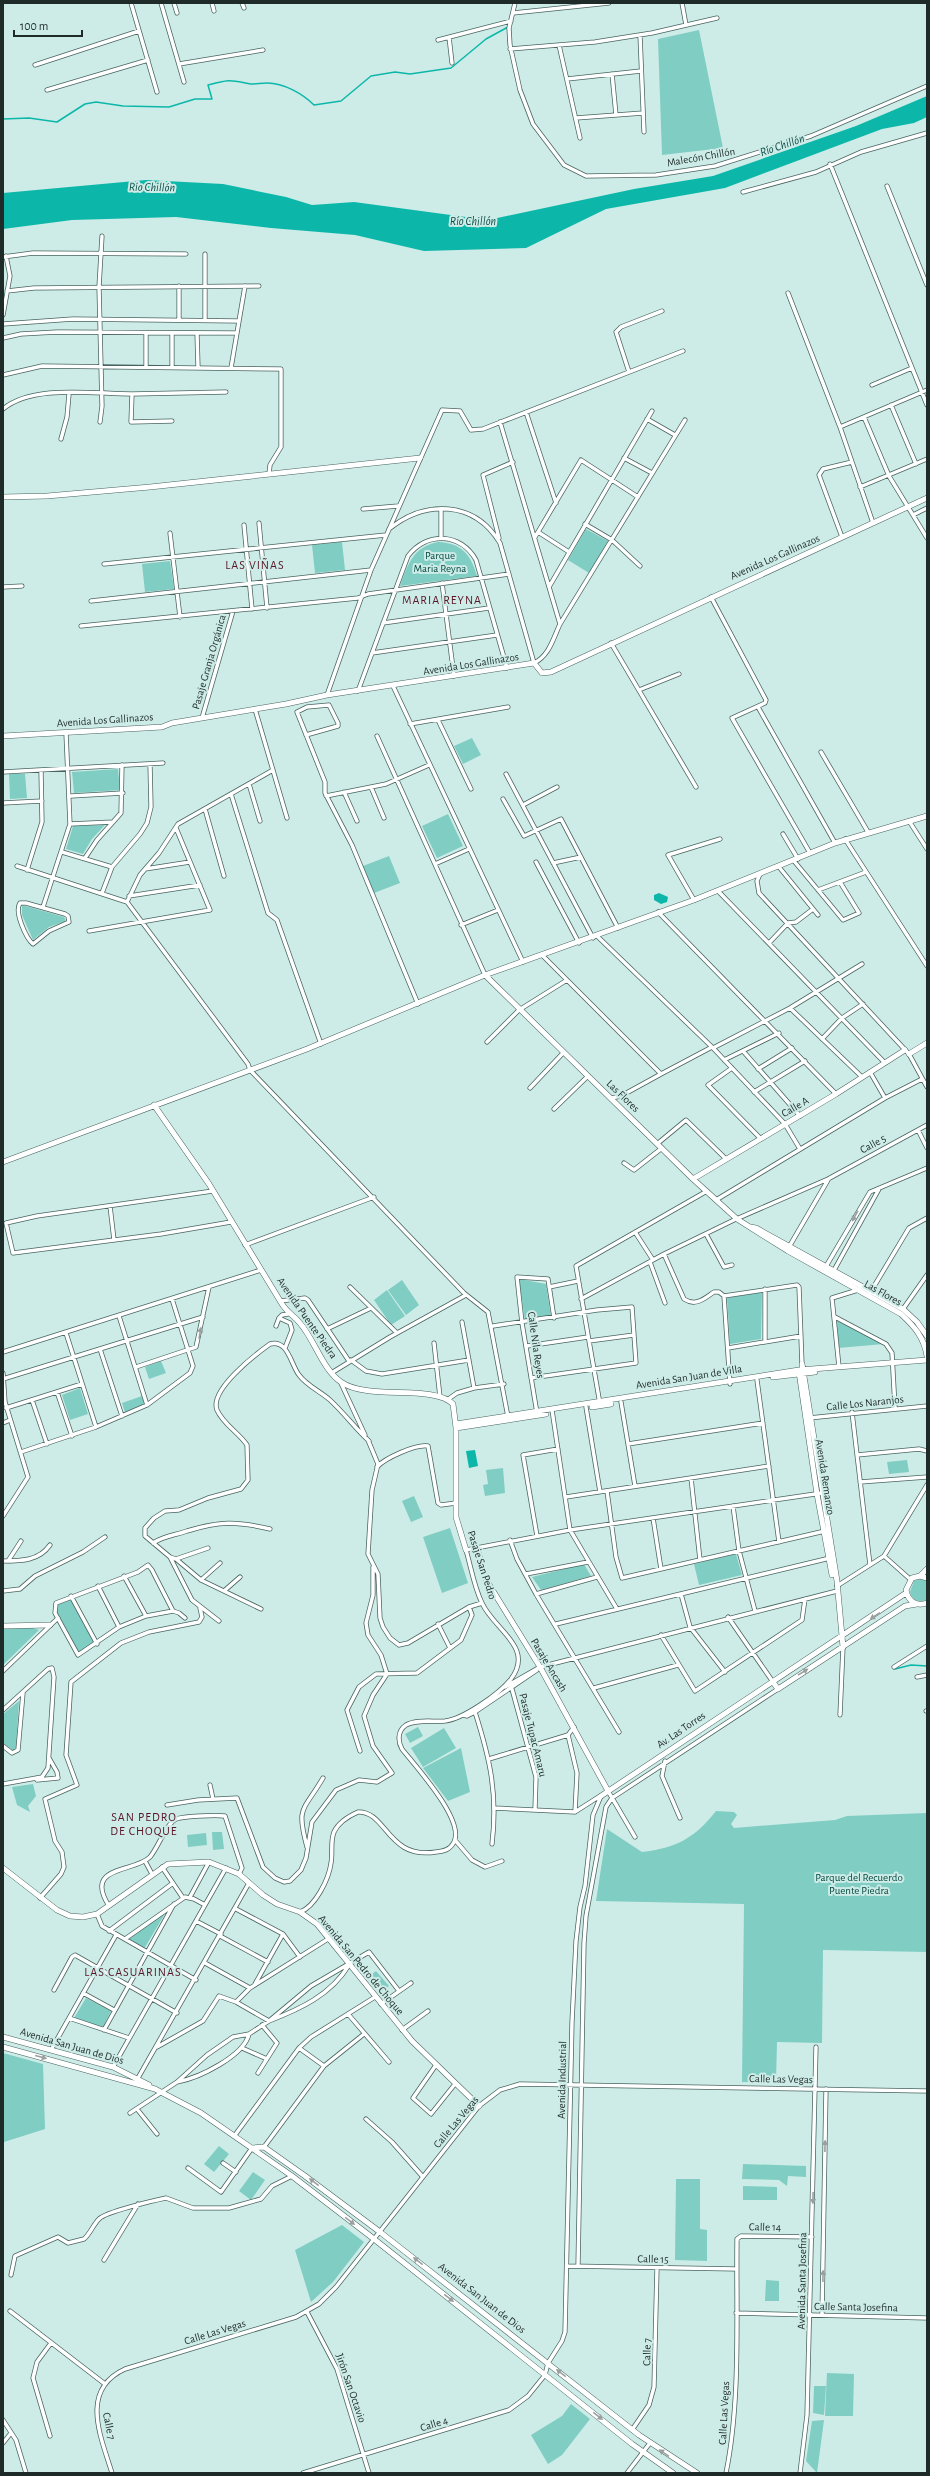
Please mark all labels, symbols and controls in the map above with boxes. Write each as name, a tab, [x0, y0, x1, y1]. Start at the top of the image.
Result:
scale bar	[14, 12, 82, 38]
text: 100 m	[20, 20, 48, 32]
water label: Río Chillón	[758, 132, 806, 158]
street label: Malecón Chillón	[666, 146, 736, 168]
water label: Río Chillón	[129, 181, 175, 193]
water label: Río Chillón	[450, 215, 496, 227]
street label: Avenida Los Gallinazos	[729, 532, 821, 582]
park label: Parque Maria Reyna	[414, 550, 466, 574]
district label: LAS VIÑAS	[225, 557, 285, 571]
district label: MARIA REYNA	[402, 594, 482, 606]
street label: Pasaje Granja Orgánica	[190, 613, 228, 711]
street label: Avenida Los Gallinazos	[422, 651, 520, 677]
street label: Avenida Los Gallinazos	[56, 711, 154, 729]
street label: Las Flores	[604, 1078, 642, 1114]
street label: Calle A	[779, 1095, 811, 1119]
street label: Calle 5	[858, 1132, 888, 1156]
one-way arrow	[851, 1210, 858, 1222]
street label: Avenida Puente Piedra	[275, 1275, 339, 1361]
street label: Las Flores	[862, 1278, 904, 1308]
street label: Calle Nila Reyes	[526, 1311, 546, 1379]
one-way arrow	[197, 1326, 203, 1339]
street label: Avenida San Juan de Villa	[635, 1363, 743, 1391]
street label: Calle Los Naranjos	[826, 1393, 904, 1413]
street label: Avenida Remanzo	[814, 1438, 836, 1516]
street label: Pasaje San Pedro	[466, 1529, 498, 1601]
one-way arrow	[870, 1612, 880, 1620]
street label: Pasaje Ancash	[529, 1636, 569, 1694]
one-way arrow	[798, 1669, 809, 1676]
street label: Pasaje Tupac Amaru	[517, 1692, 549, 1778]
street label: Av. Las Torres	[655, 1710, 707, 1750]
district label: SAN PEDRO DE CHOQUE	[110, 1811, 178, 1838]
park label: Parque del Recuerdo Puente Piedra	[815, 1872, 903, 1896]
street label: Avenida San Pedro de Choque	[316, 1913, 406, 2017]
district label: LAS CASUARINAS	[84, 1966, 182, 1978]
street label: Avenida San Juan de Dios	[19, 2026, 125, 2066]
street label: Avenida Industrial	[556, 2041, 568, 2119]
one-way arrow	[35, 2054, 47, 2060]
street label: Calle Las Vegas	[749, 2073, 813, 2085]
street label: Calle Las Vegas	[431, 2094, 481, 2150]
one-way arrow	[822, 2139, 828, 2152]
one-way arrow	[309, 2178, 320, 2187]
one-way arrow	[810, 2192, 816, 2205]
one-way arrow	[345, 2217, 356, 2226]
street label: Calle 14	[749, 2221, 781, 2233]
street label: Avenida Santa Josefina	[796, 2232, 808, 2330]
street label: Calle 15	[637, 2253, 669, 2265]
one-way arrow	[412, 2257, 423, 2265]
street label: Avenida San Juan de Dios	[436, 2261, 528, 2335]
one-way arrow	[820, 2269, 826, 2282]
one-way arrow	[443, 2294, 454, 2302]
street label: Calle Santa Josefina	[814, 2301, 898, 2313]
street label: Calle Las Vegas	[183, 2317, 247, 2347]
street label: Calle 7	[641, 2338, 653, 2366]
street label: Jirón San Octavio	[334, 2352, 368, 2424]
one-way arrow	[555, 2369, 566, 2378]
street label: Calle Las Vegas	[717, 2381, 731, 2445]
street label: Calle 7	[101, 2411, 117, 2441]
one-way arrow	[592, 2412, 603, 2421]
street label: Calle 4	[419, 2415, 449, 2433]
one-way arrow	[658, 2449, 670, 2456]

